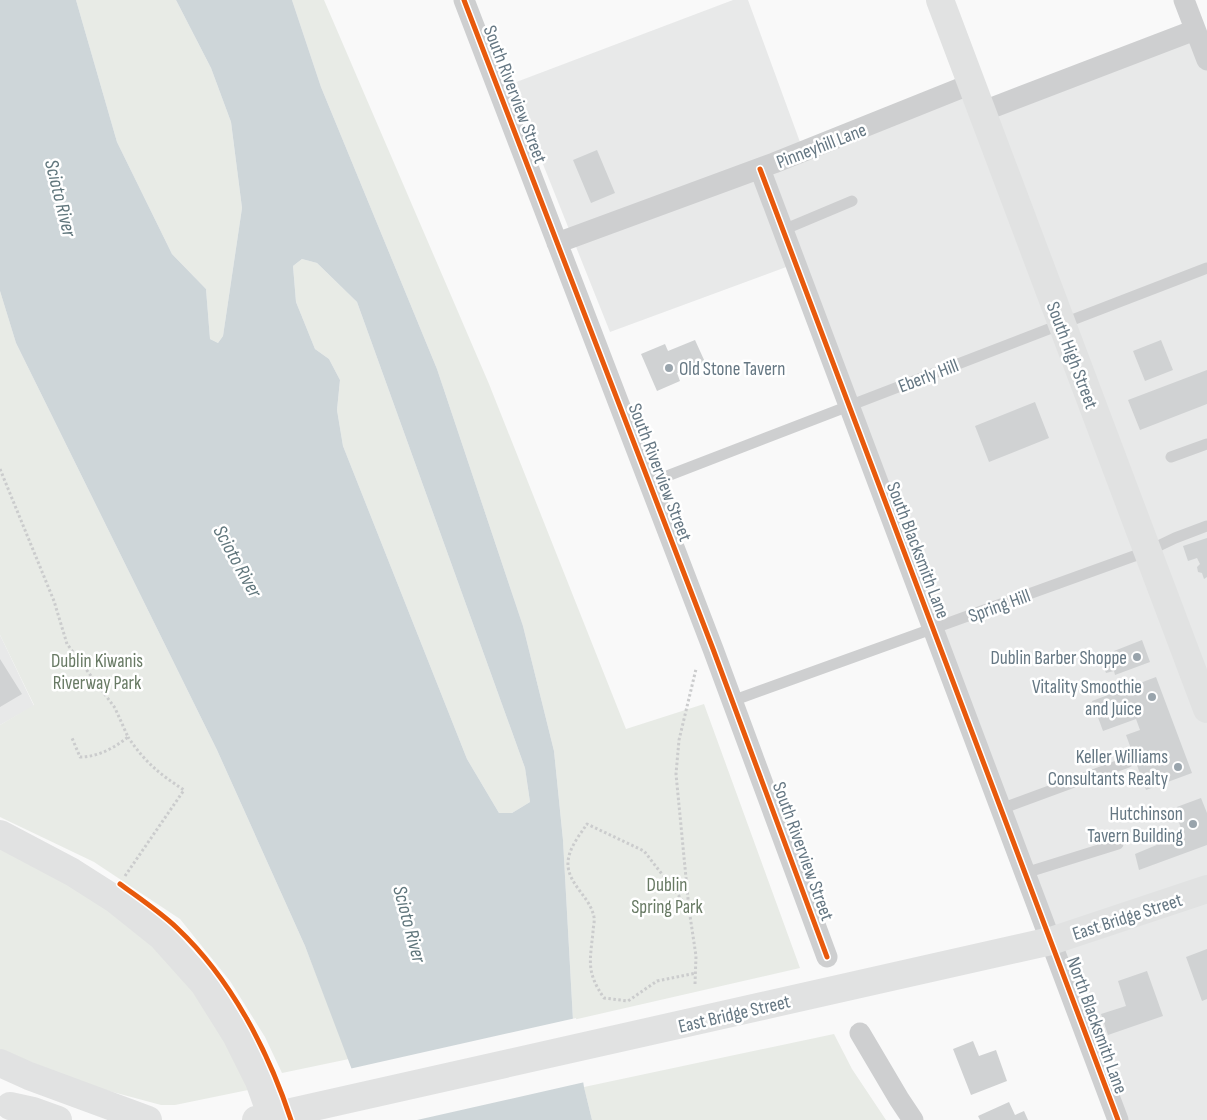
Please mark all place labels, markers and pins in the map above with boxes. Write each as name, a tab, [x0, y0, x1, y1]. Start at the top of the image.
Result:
place label: Old Stone Tavern	[679, 358, 785, 381]
marker: Old Stone Tavern	[663, 362, 675, 374]
place label: Dublin Barber Shoppe	[990, 647, 1127, 670]
marker: Dublin Barber Shoppe	[1131, 651, 1143, 663]
place label: Vitality Smoothie and Juice	[1032, 676, 1142, 721]
marker: Vitality Smoothie and Juice	[1146, 691, 1158, 703]
place label: Keller Williams Consultants Realty	[1048, 746, 1169, 791]
marker: Keller Williams Consultants Realty	[1172, 761, 1184, 773]
place label: Hutchinson Tavern Building	[1087, 803, 1183, 848]
marker: Hutchinson Tavern Building	[1187, 818, 1199, 830]

